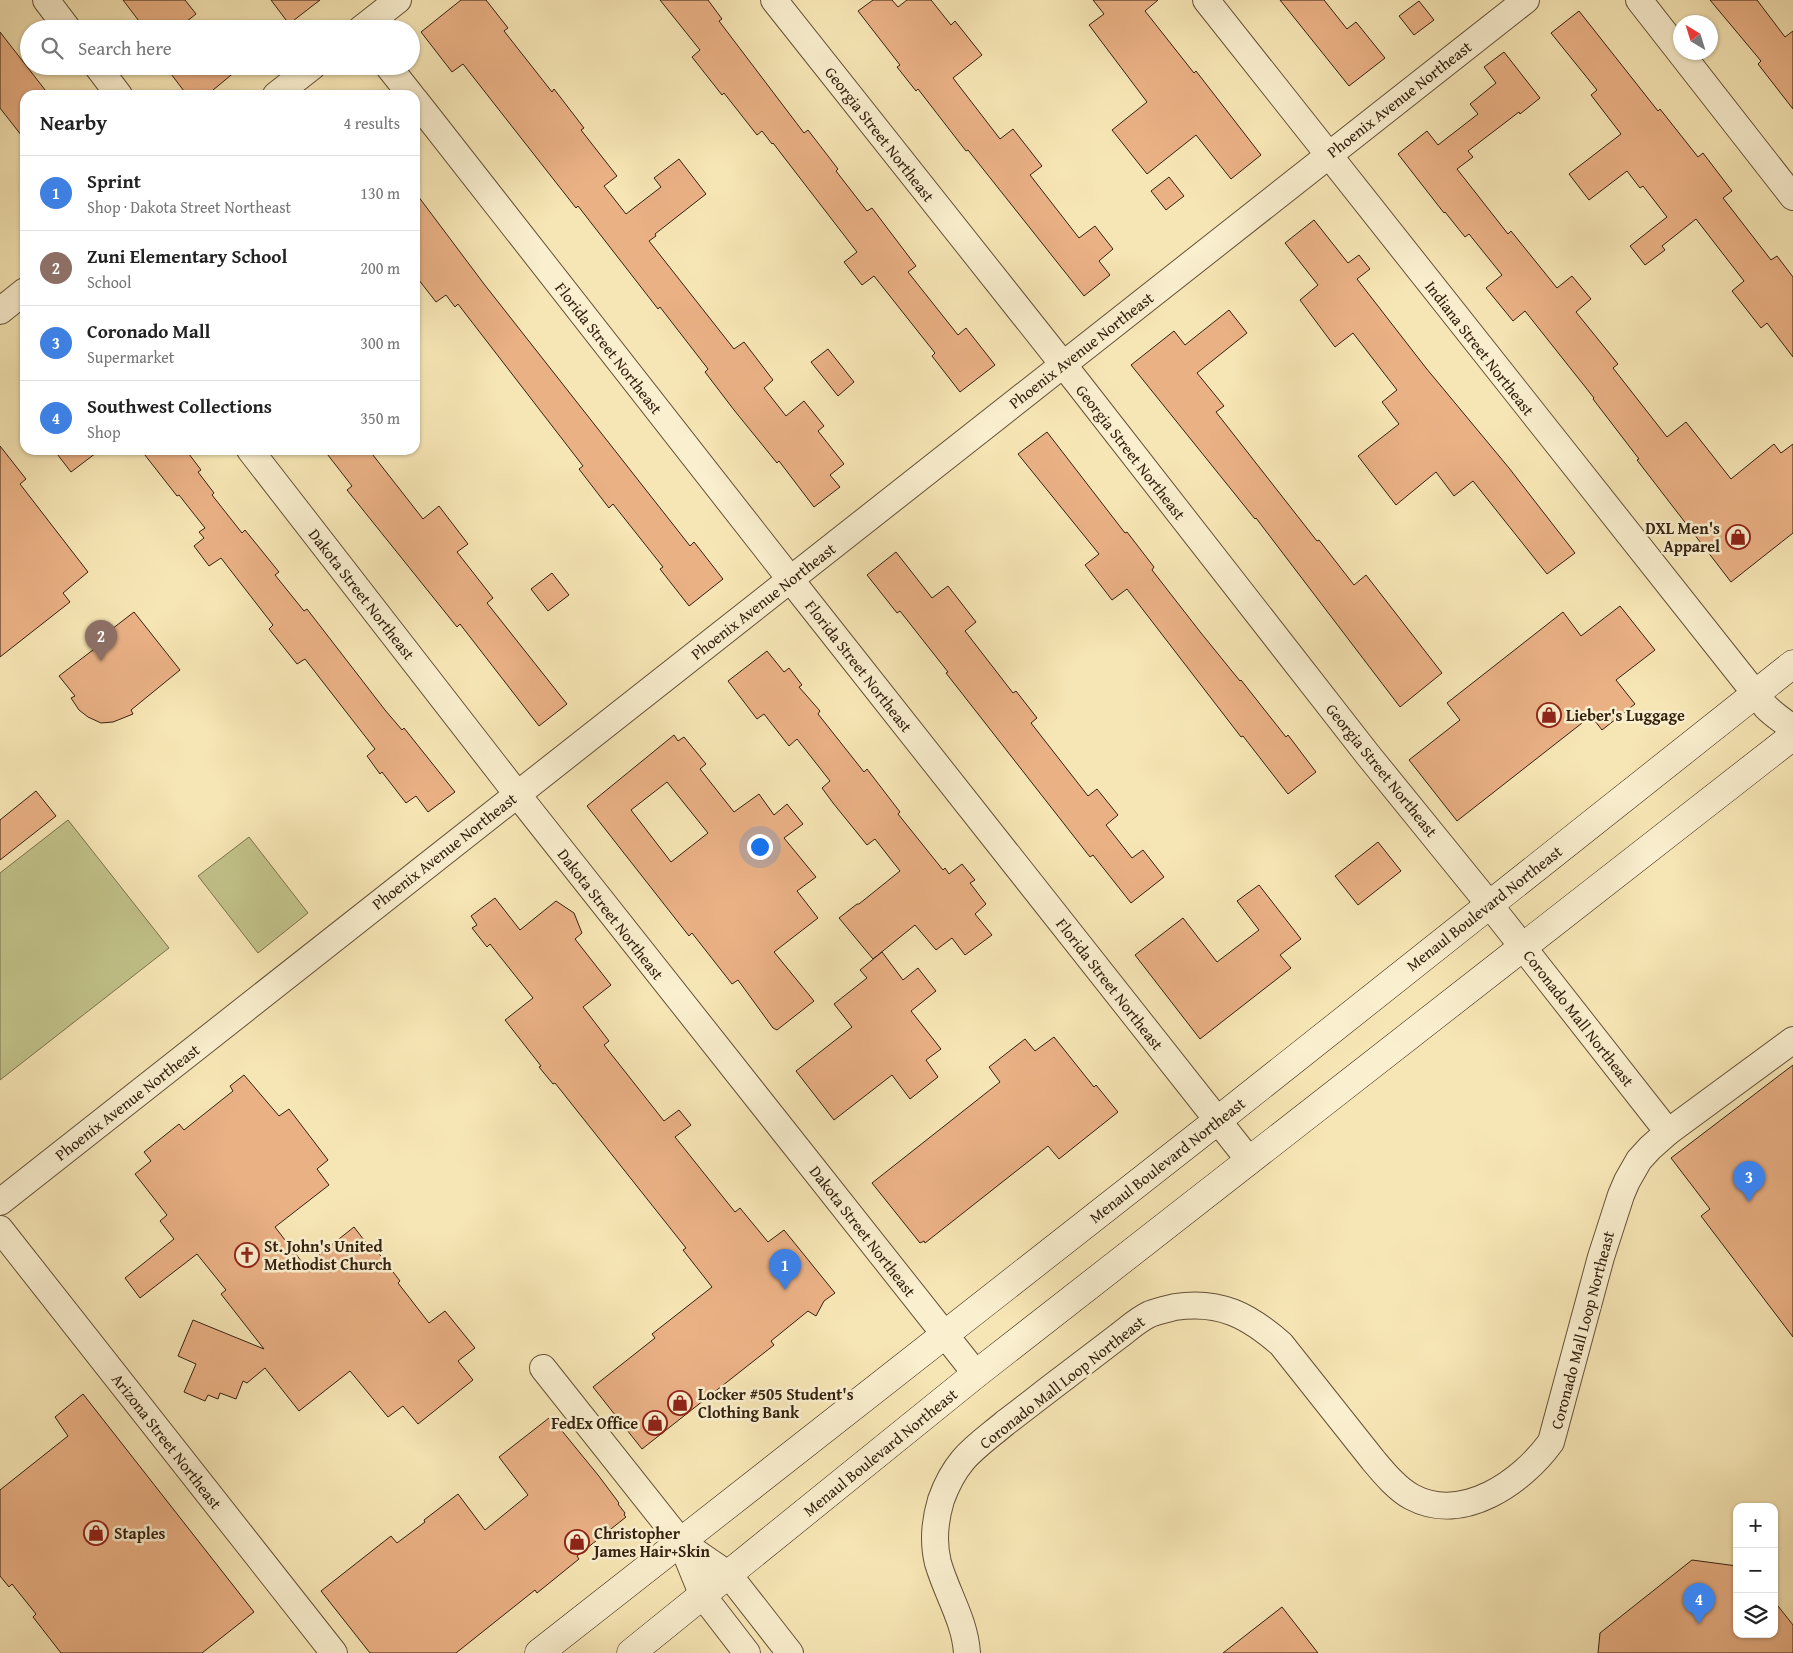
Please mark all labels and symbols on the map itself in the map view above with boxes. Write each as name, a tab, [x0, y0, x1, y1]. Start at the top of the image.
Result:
north arrow	[1673, 15, 1718, 60]
street label: Phoenix Avenue Northeast	[1321, 35, 1477, 163]
street label: Georgia Street Northeast	[819, 61, 941, 207]
street label: Indiana Street Northeast	[1420, 275, 1541, 421]
street label: Florida Street Northeast	[550, 277, 669, 420]
street label: Phoenix Avenue Northeast	[1003, 286, 1159, 414]
street label: Georgia Street Northeast	[1070, 379, 1192, 525]
place label: DXL Men's Apparel	[1645, 516, 1720, 558]
street label: Dakota Street Northeast	[303, 523, 421, 665]
shop icon: DXL Men's Apparel	[1725, 524, 1751, 550]
street label: Phoenix Avenue Northeast	[685, 537, 841, 665]
street label: Florida Street Northeast	[800, 595, 919, 738]
pin: 2	[85, 620, 117, 661]
street label: Georgia Street Northeast	[1320, 698, 1444, 842]
shop icon: Lieber's Luggage	[1536, 702, 1562, 728]
place label: Lieber's Luggage	[1566, 703, 1685, 727]
street label: Phoenix Avenue Northeast	[366, 787, 522, 915]
your location	[747, 834, 773, 860]
street label: Menaul Boulevard Northeast	[1401, 839, 1567, 977]
street label: Dakota Street Northeast	[552, 843, 670, 985]
street label: Florida Street Northeast	[1051, 913, 1170, 1056]
street label: Coronado Mall Northeast	[1518, 944, 1640, 1092]
street label: Phoenix Avenue Northeast	[49, 1038, 205, 1166]
street label: Menaul Boulevard Northeast	[1084, 1091, 1250, 1229]
street label: Dakota Street Northeast	[804, 1160, 922, 1302]
pin: 3	[1733, 1161, 1765, 1202]
street label: Coronado Mall Loop Northeast	[1544, 1228, 1620, 1432]
place label: St. John's United Methodist Church	[264, 1234, 392, 1276]
church icon: St. John's United Methodist Church	[234, 1242, 260, 1268]
pin: 1	[769, 1249, 801, 1290]
street label: Coronado Mall Loop Northeast	[974, 1309, 1150, 1454]
street label: Arizona Street Northeast	[106, 1368, 228, 1514]
place label: Locker #505 Student's Clothing Bank	[698, 1382, 854, 1424]
street label: Menaul Boulevard Northeast	[798, 1382, 963, 1522]
shop icon: Locker #505 Student's Clothing Bank	[667, 1390, 693, 1416]
shop icon: FedEx Office	[642, 1410, 668, 1436]
place label: FedEx Office	[551, 1411, 638, 1435]
shop icon: Staples	[83, 1520, 109, 1546]
place label: Staples	[114, 1521, 166, 1545]
place label: Christopher James Hair+Skin	[591, 1521, 711, 1563]
shop icon: Christopher James Hair+Skin	[564, 1529, 590, 1555]
pin: 4	[1683, 1583, 1715, 1624]

